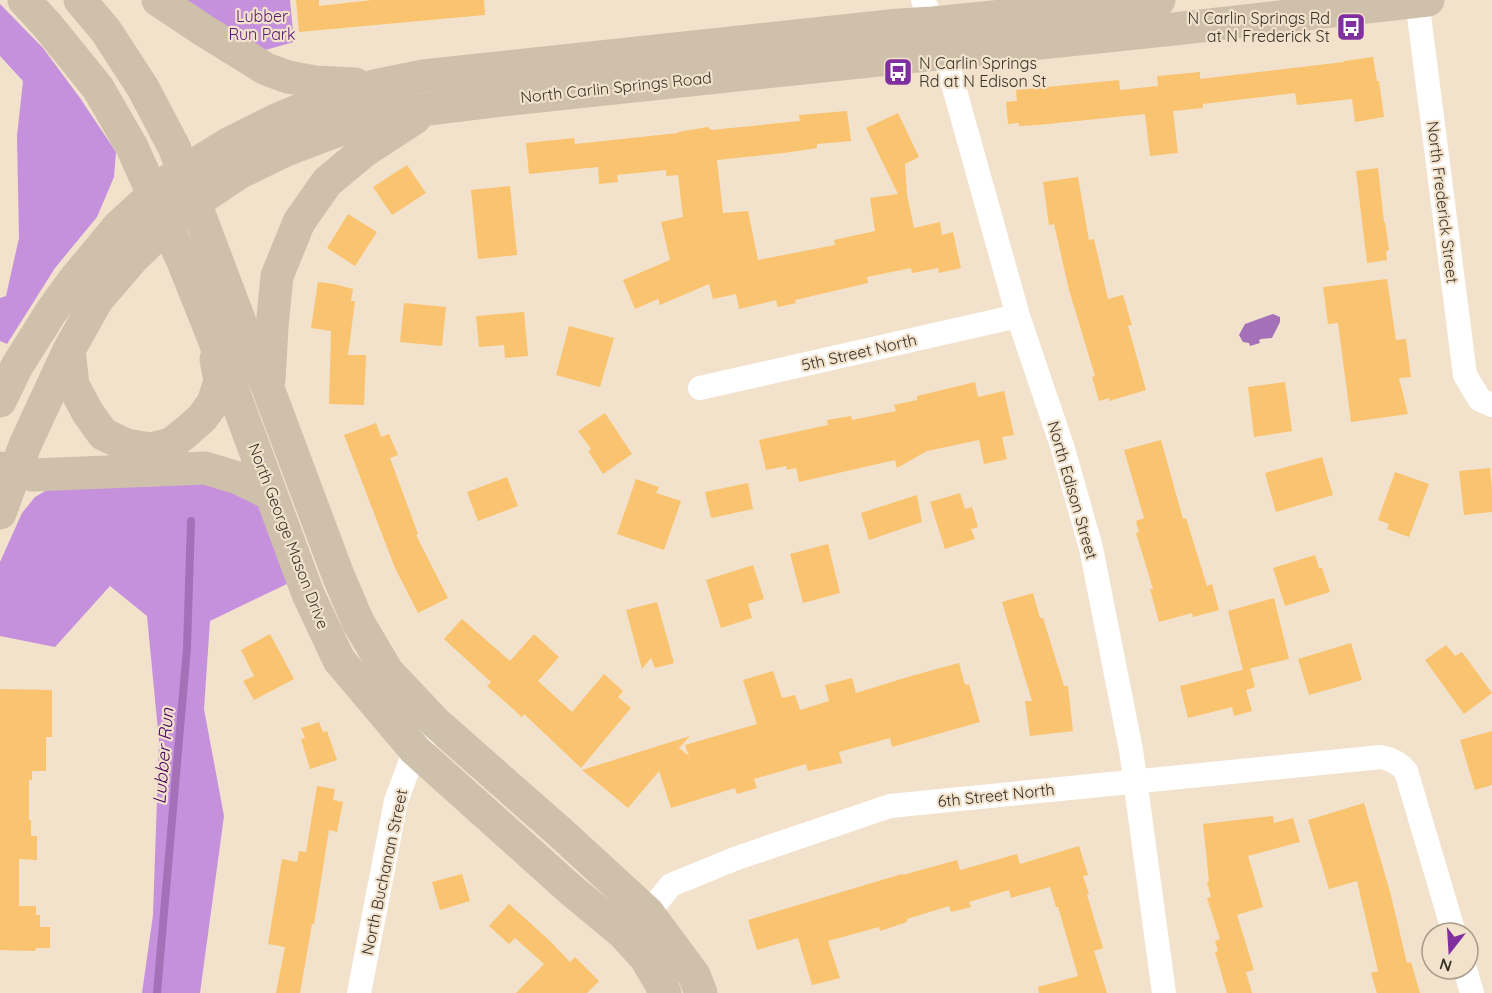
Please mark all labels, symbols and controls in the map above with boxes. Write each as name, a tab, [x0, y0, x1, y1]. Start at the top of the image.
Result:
park label: Lubber Run Park	[228, 6, 296, 44]
place label: N Carlin Springs Rd at N Frederick St	[1187, 8, 1330, 46]
bus stop icon: N Carlin Springs Rd at N Frederick St	[1335, 11, 1367, 43]
place label: N Carlin Springs Rd at N Edison St	[919, 53, 1047, 91]
bus stop icon: N Carlin Springs Rd at N Edison St	[882, 56, 914, 88]
street label: North Carlin Springs Road	[519, 67, 713, 107]
street label: North Frederick Street	[1423, 120, 1463, 284]
street label: 5th Street North	[799, 329, 919, 375]
street label: North Edison Street	[1044, 419, 1102, 561]
street label: North George Mason Drive	[244, 440, 334, 632]
water label: Lubber Run	[147, 707, 179, 805]
street label: 6th Street North	[936, 779, 1056, 811]
street label: North Buchanan Street	[357, 787, 411, 957]
north arrow	[1420, 921, 1480, 981]
text: N	[1437, 954, 1454, 977]

